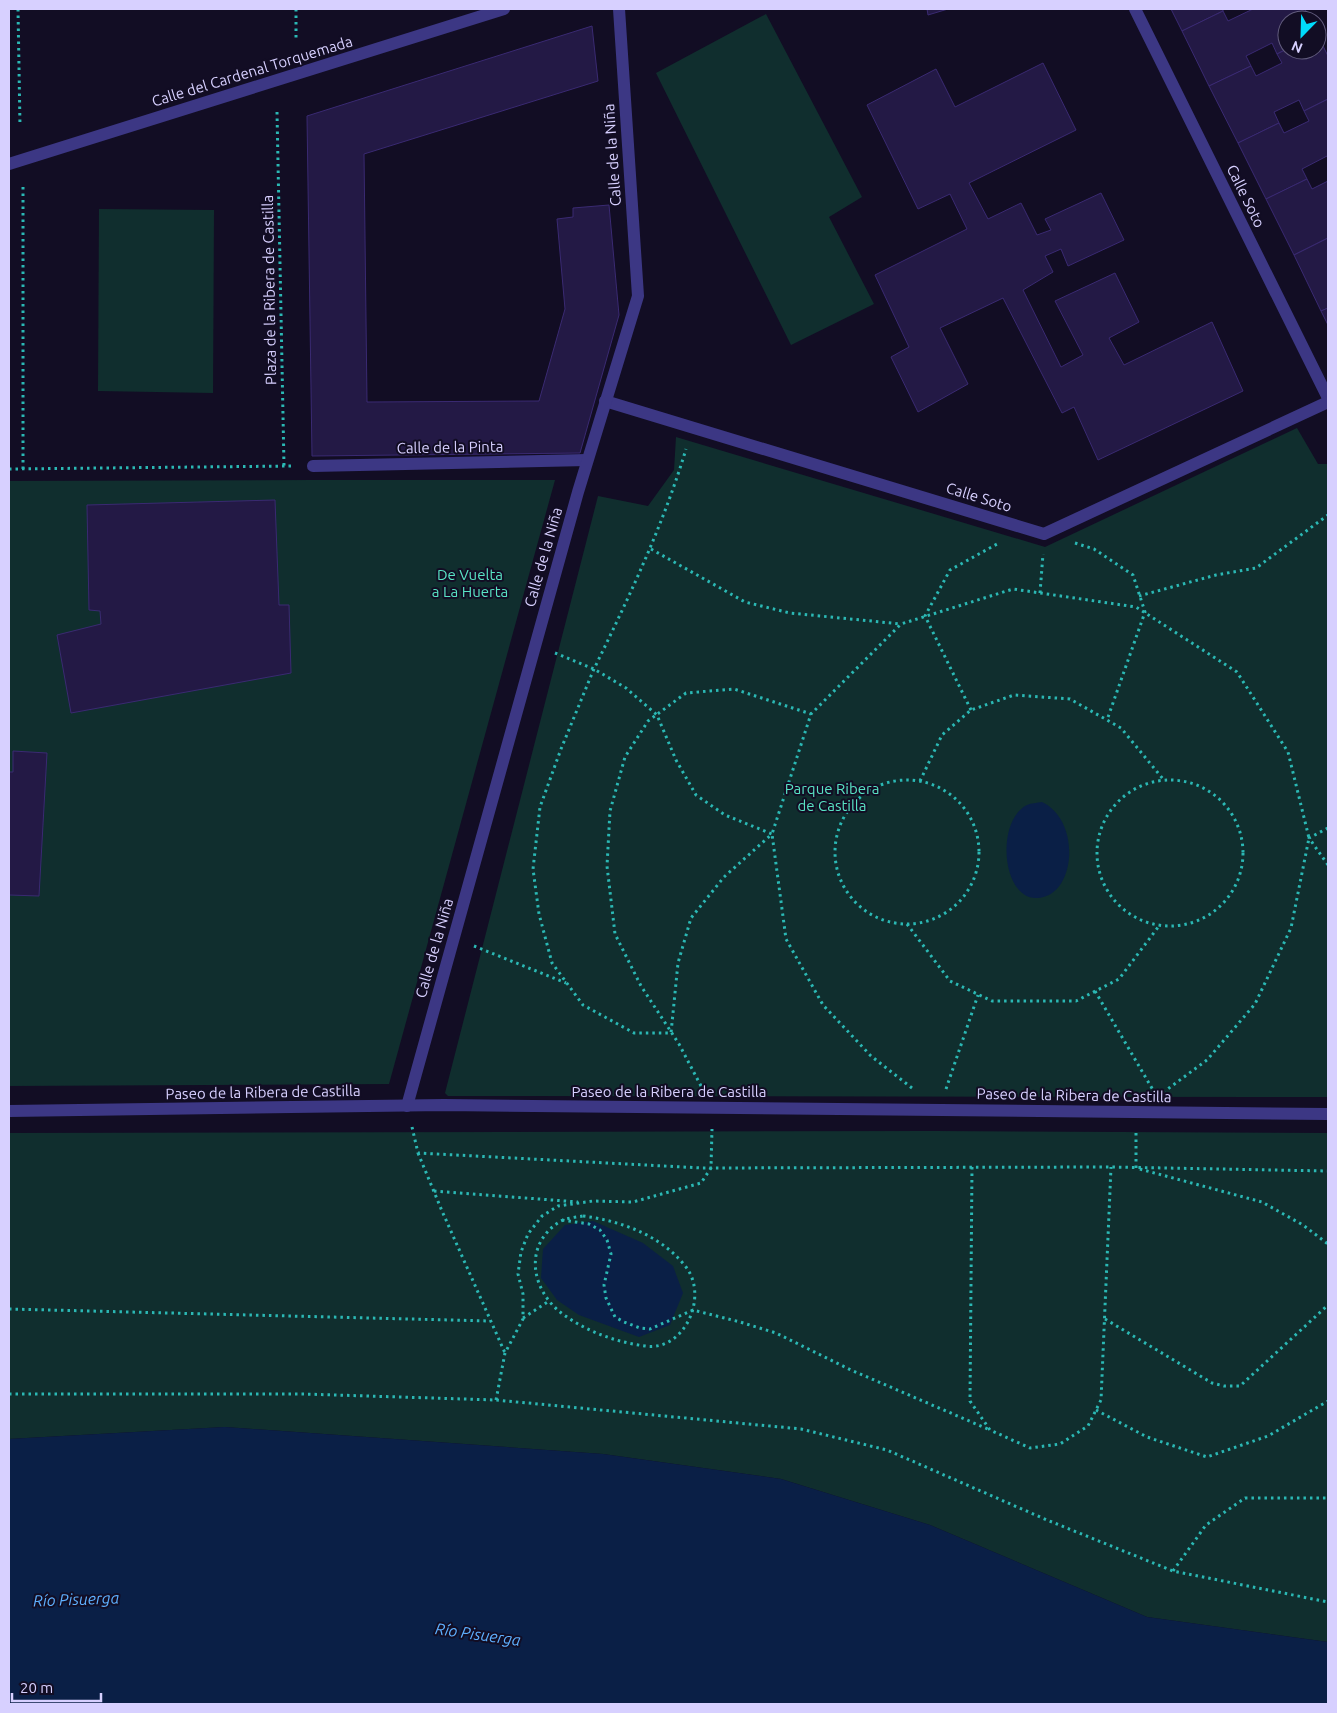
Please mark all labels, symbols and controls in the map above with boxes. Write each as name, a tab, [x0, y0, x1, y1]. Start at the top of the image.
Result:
north arrow	[1277, 10, 1327, 60]
street label: Calle del Cardenal Torquemada	[150, 32, 354, 110]
text: N	[1289, 38, 1305, 56]
street label: Calle de la Niña	[600, 103, 624, 207]
street label: Calle Soto	[1224, 162, 1268, 230]
street label: Plaza de la Ribera de Castilla	[259, 195, 279, 385]
street label: Calle de la Pinta	[396, 438, 504, 456]
street label: Calle Soto	[944, 479, 1014, 515]
street label: Calle de la Niña	[521, 505, 565, 609]
park label: De Vuelta a La Huerta	[432, 566, 508, 600]
park label: Parque Ribera de Castilla	[785, 780, 879, 814]
street label: Calle de la Niña	[412, 896, 456, 1000]
street label: Paseo de la Ribera de Castilla	[165, 1082, 361, 1102]
street label: Paseo de la Ribera de Castilla	[571, 1083, 767, 1100]
street label: Paseo de la Ribera de Castilla	[976, 1085, 1172, 1105]
water label: Río Pisuerga	[33, 1588, 120, 1609]
water label: Río Pisuerga	[434, 1619, 522, 1649]
scale bar	[12, 1670, 101, 1702]
text: 20 m	[20, 1679, 53, 1696]

